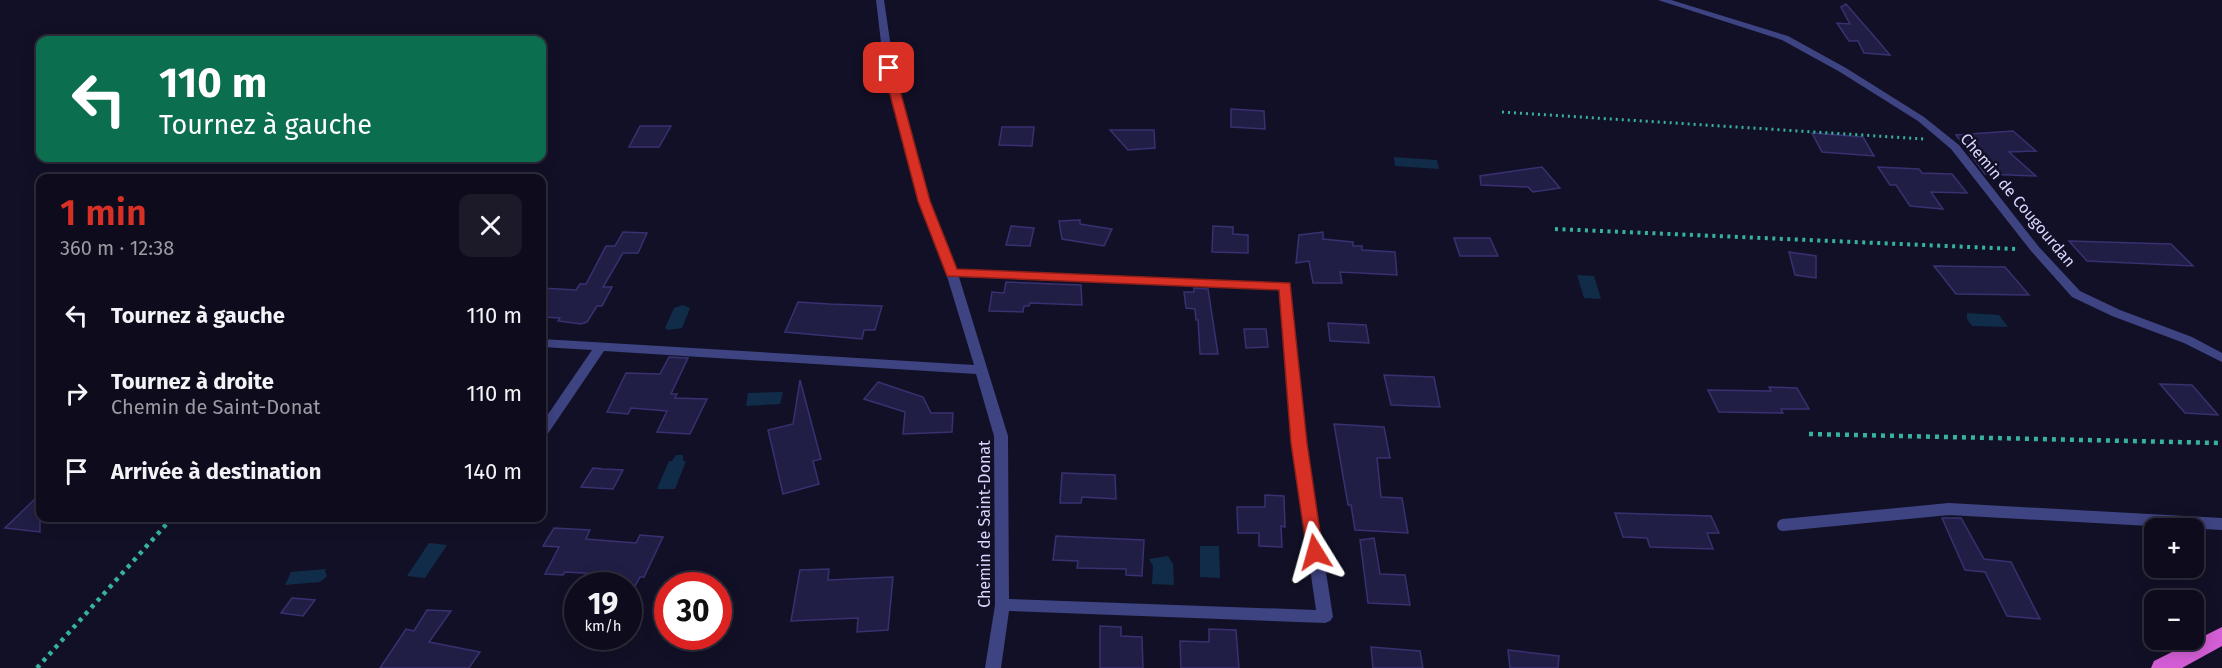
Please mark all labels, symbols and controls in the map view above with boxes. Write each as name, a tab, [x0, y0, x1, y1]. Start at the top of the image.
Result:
pin	[863, 42, 914, 93]
icon: arrive	[872, 51, 905, 84]
text: 110 m	[159, 58, 267, 108]
icon: left	[60, 60, 138, 138]
text: Tournez à gauche	[159, 109, 372, 141]
street label: Chemin de Cougourdan	[1957, 129, 2079, 271]
text: 1 min	[60, 191, 147, 235]
button: close	[459, 194, 522, 257]
text: 360 m · 12:38	[60, 236, 174, 260]
icon: left	[60, 299, 93, 332]
text: Tournez à gauche	[111, 302, 285, 329]
text: 110 m	[466, 302, 522, 329]
text: Tournez à droite	[111, 368, 274, 395]
icon: right	[60, 377, 93, 410]
text: 110 m	[466, 380, 522, 407]
text: Chemin de Saint-Donat	[111, 395, 321, 419]
street label: Chemin de Saint-Donat	[975, 440, 994, 608]
icon: arrive	[60, 455, 93, 488]
text: Arrivée à destination	[111, 458, 321, 485]
text: 140 m	[464, 458, 522, 485]
map controls	[2144, 518, 2204, 650]
button: +	[2144, 518, 2204, 578]
position arrow	[1283, 520, 1347, 584]
speed limit sign: 30	[654, 572, 732, 650]
text: 19	[588, 586, 618, 622]
button: −	[2144, 590, 2204, 650]
text: km/h	[584, 617, 622, 635]

